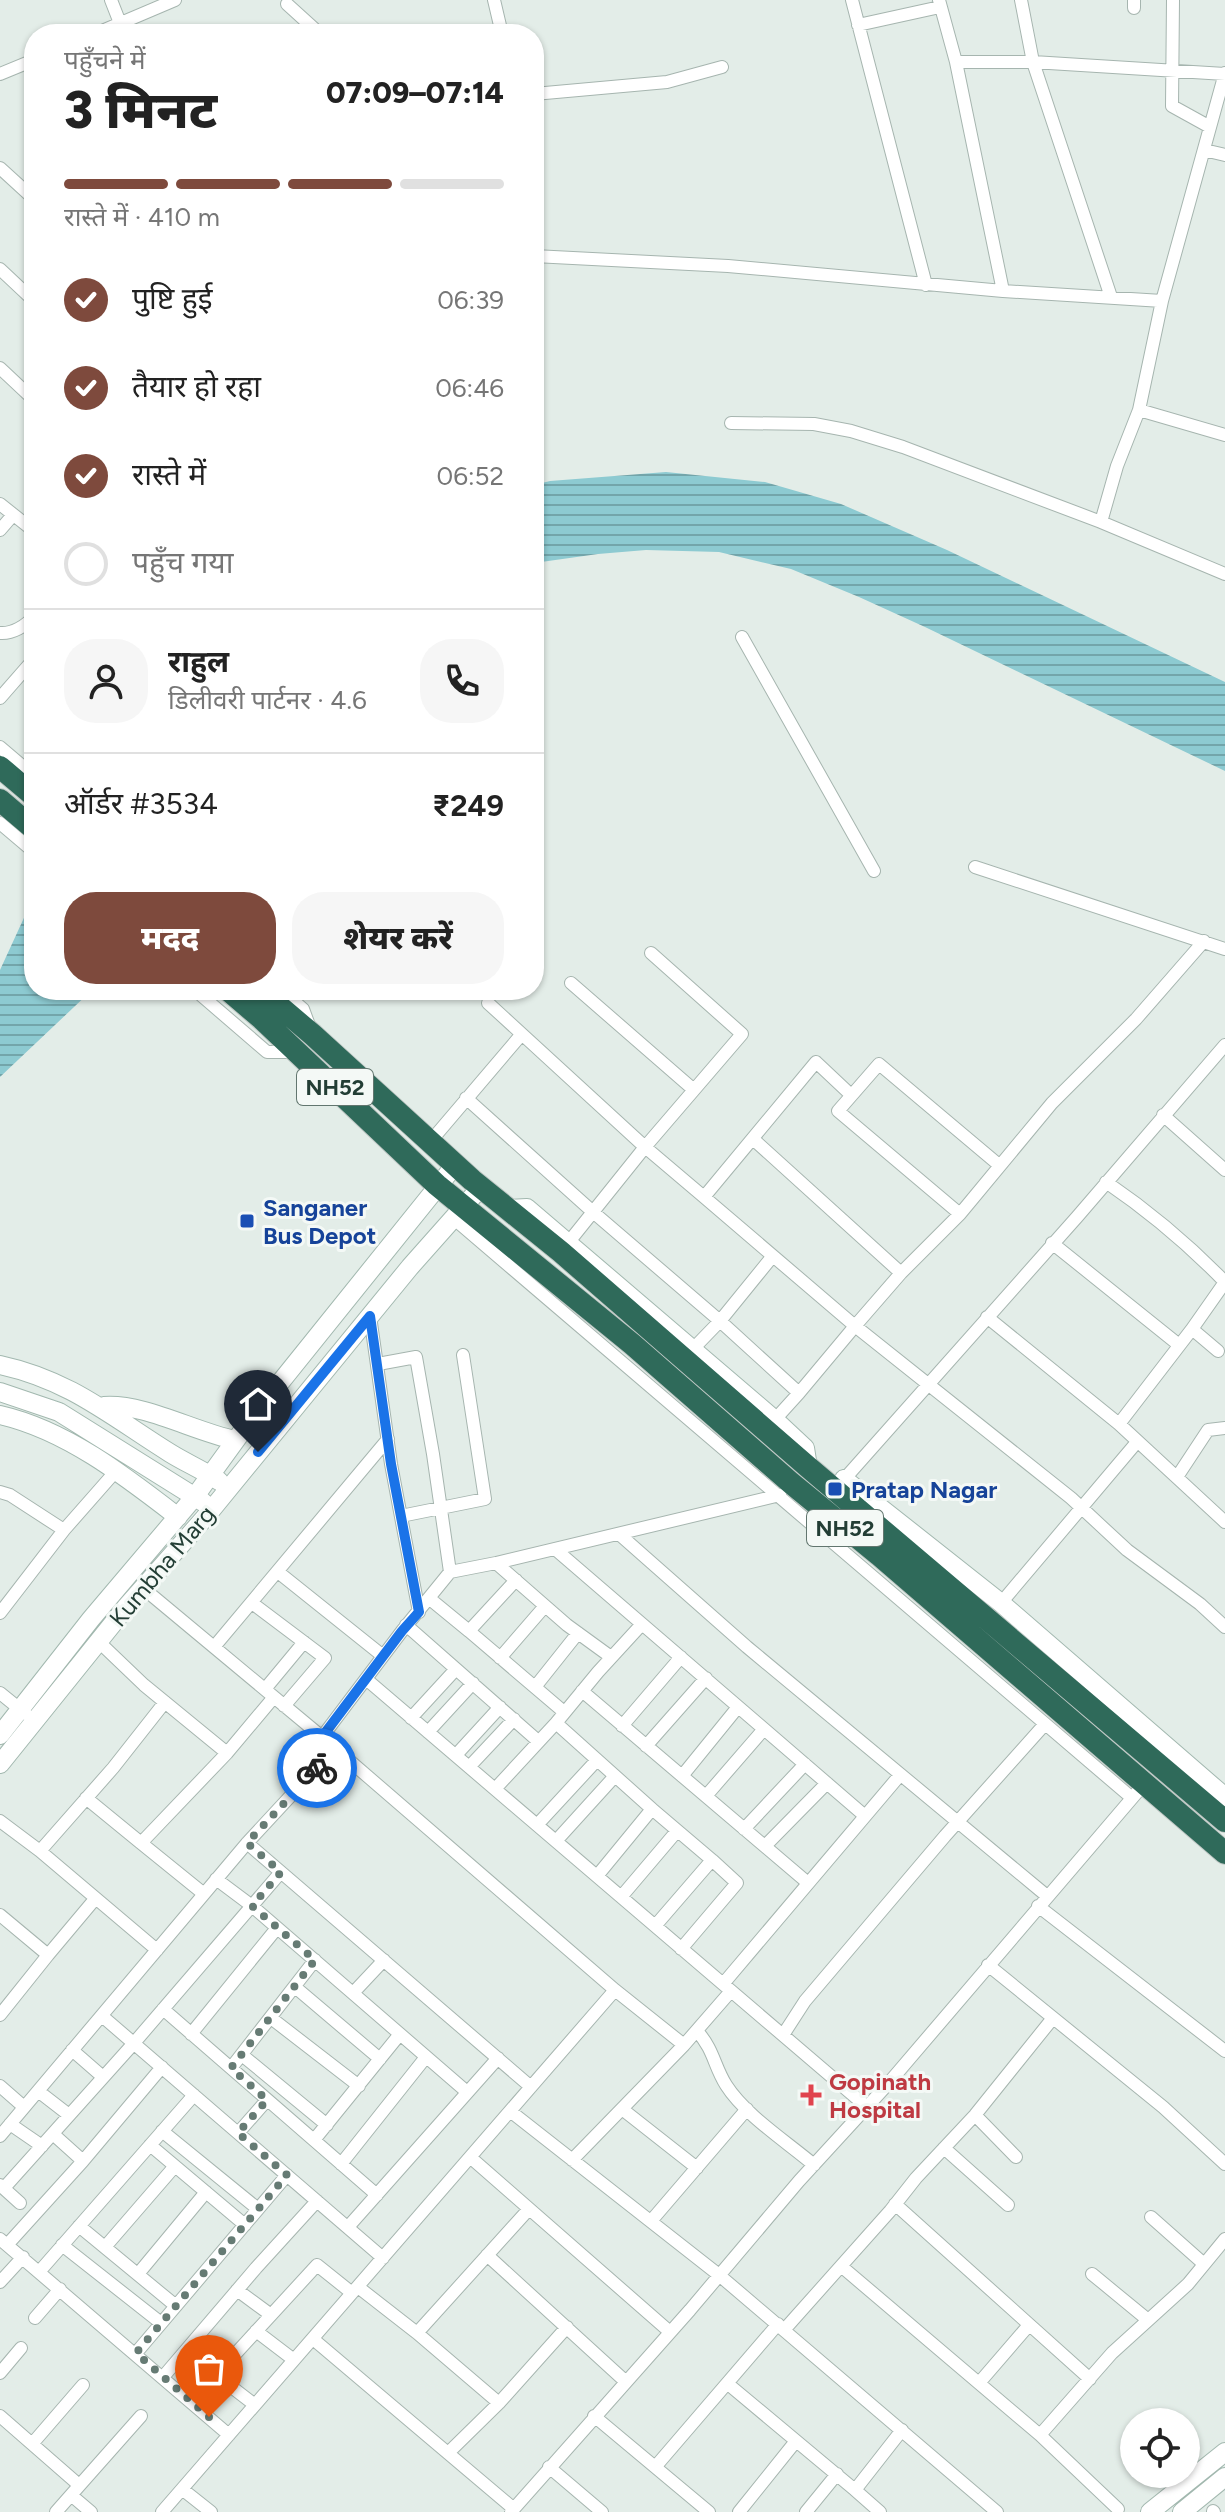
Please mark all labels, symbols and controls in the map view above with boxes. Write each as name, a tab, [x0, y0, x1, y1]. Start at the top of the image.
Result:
text: पहुँचने में	[64, 44, 145, 76]
text: 07:09–07:14	[326, 74, 504, 111]
text: 3 मिनट	[64, 79, 217, 141]
text: रास्ते में · 410 m	[64, 201, 220, 233]
icon: check	[64, 278, 108, 322]
text: पुष्टि हुई	[132, 280, 212, 317]
text: 06:39	[437, 284, 504, 316]
icon: check	[64, 366, 108, 410]
text: तैयार हो रहा	[132, 368, 261, 405]
text: 06:46	[435, 372, 504, 404]
icon: check	[64, 454, 108, 498]
text: रास्ते में	[132, 456, 206, 493]
text: 06:52	[437, 460, 504, 492]
text: पहुँच गया	[132, 544, 234, 581]
button: person	[64, 639, 148, 723]
button: phone	[420, 639, 504, 723]
text: राहुल	[168, 643, 229, 680]
text: डिलीवरी पार्टनर · 4.6	[168, 684, 367, 716]
text: ऑर्डर #3534	[64, 785, 218, 822]
text: ₹249	[432, 787, 504, 824]
button: मदद	[64, 892, 276, 984]
button: शेयर करें	[292, 892, 504, 984]
road number: NH52	[297, 1069, 373, 1105]
place label: Sanganer Bus Depot	[263, 1193, 376, 1250]
marker: Sanganer Bus Depot	[238, 1212, 256, 1230]
pin	[224, 1370, 292, 1452]
icon: home	[236, 1382, 280, 1426]
place label: Pratap Nagar	[851, 1475, 997, 1504]
marker: Pratap Nagar	[826, 1480, 844, 1498]
street label: Kumbha Marg	[103, 1500, 221, 1632]
road number: NH52	[807, 1510, 883, 1546]
courier	[277, 1728, 357, 1808]
icon: bike	[295, 1746, 339, 1790]
place label: Gopinath Hospital	[829, 2067, 931, 2124]
marker: Gopinath Hospital	[800, 2084, 822, 2106]
pin	[175, 2335, 243, 2417]
icon: bag	[187, 2347, 231, 2391]
map controls	[1120, 2408, 1200, 2488]
button: locate	[1120, 2408, 1200, 2488]

